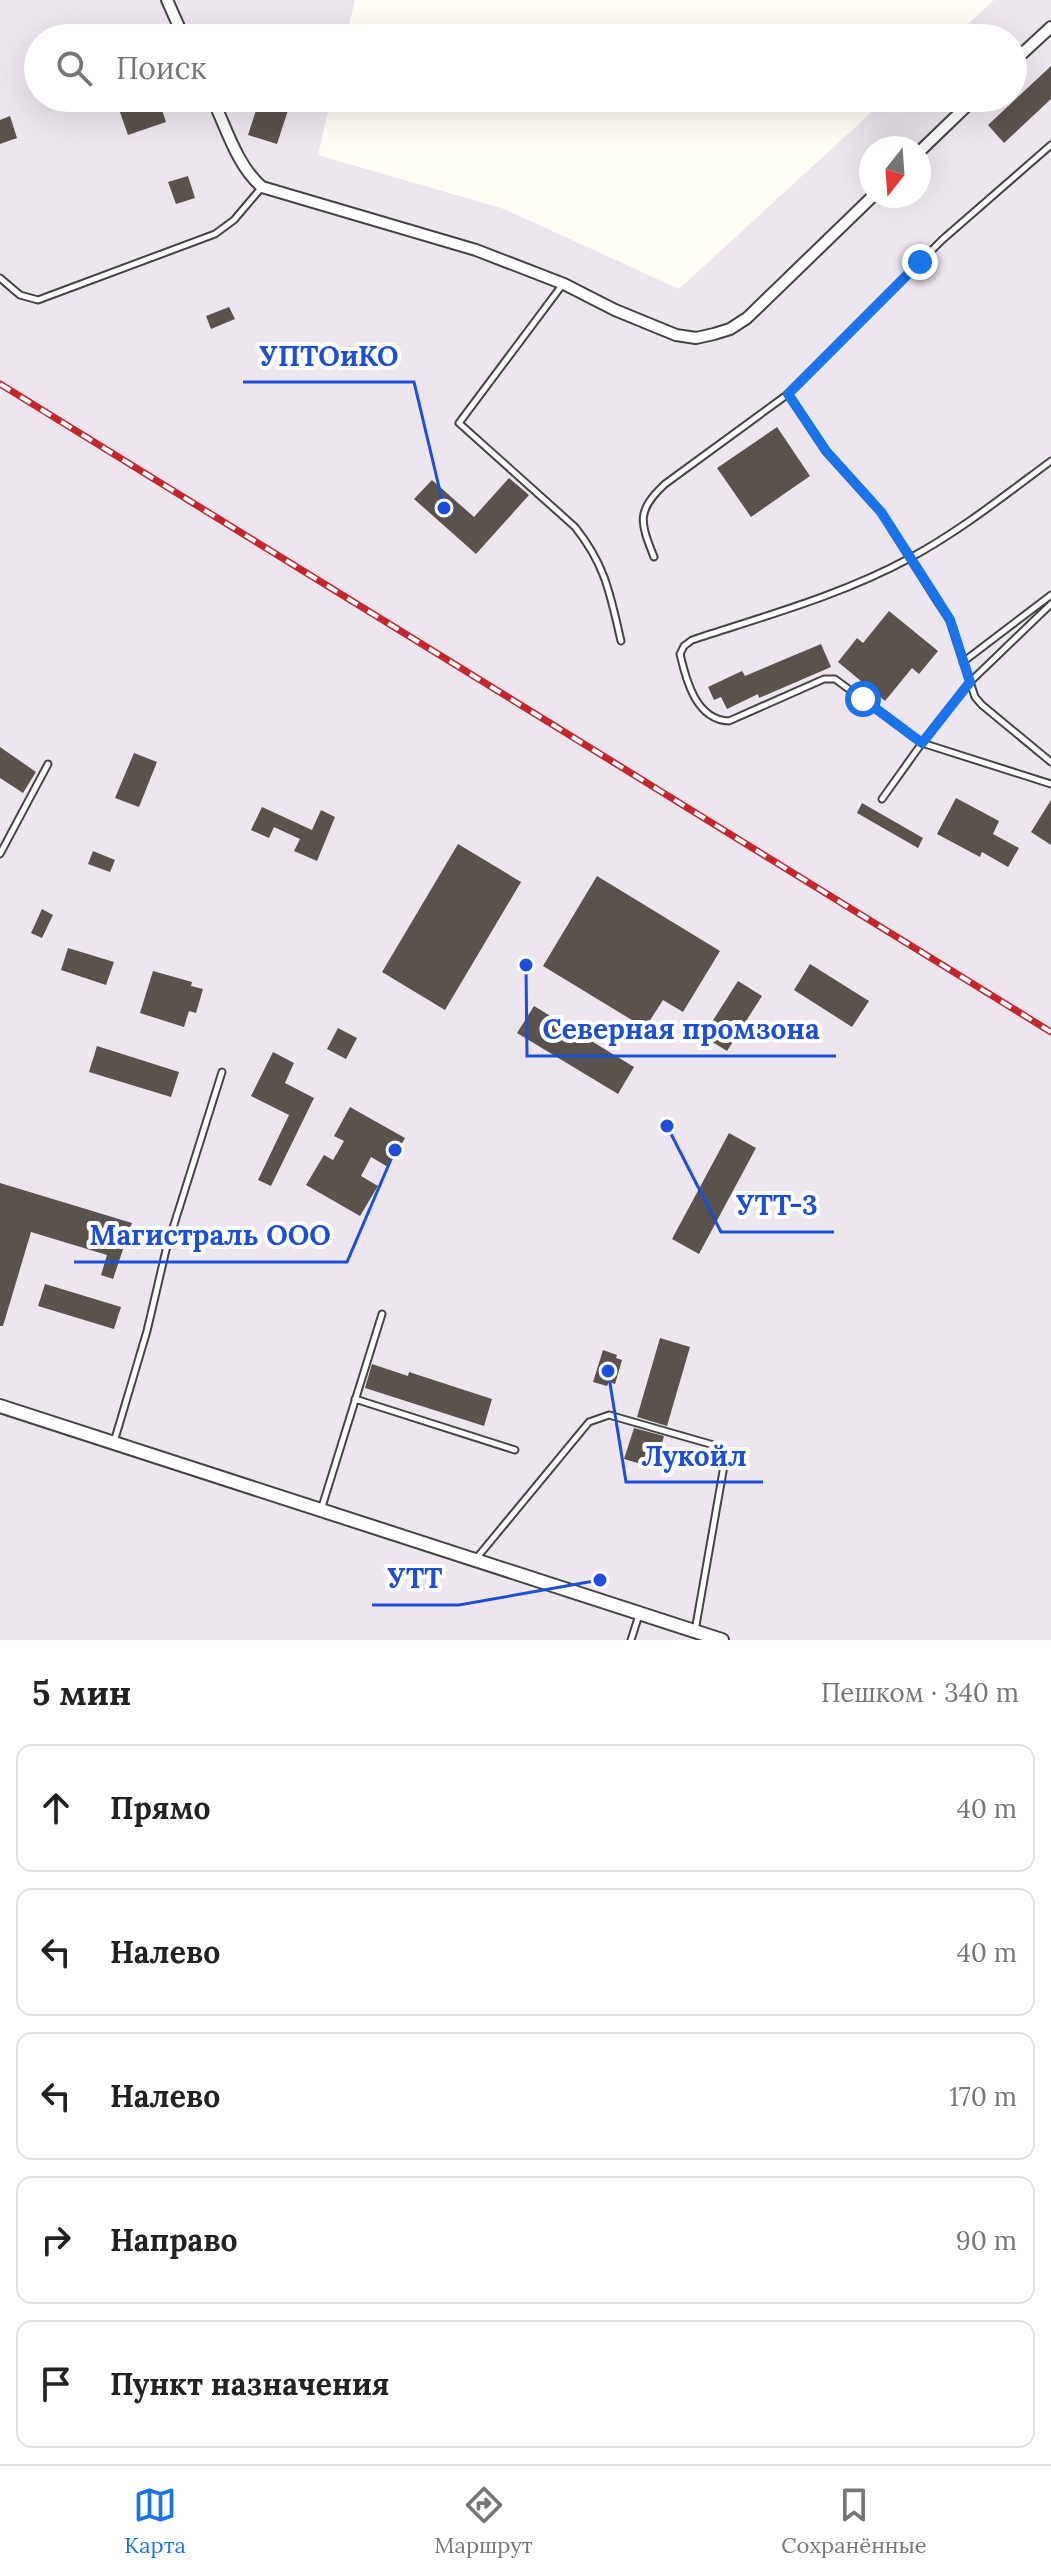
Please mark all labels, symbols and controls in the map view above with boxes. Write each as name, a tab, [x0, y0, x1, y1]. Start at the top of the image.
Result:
search box	[24, 24, 1027, 112]
icon: search	[52, 46, 96, 90]
text: Поиск	[116, 49, 207, 87]
north arrow	[859, 136, 931, 208]
route end	[902, 244, 938, 280]
callout: УПТОиКО	[243, 330, 414, 382]
text: УПТОиКО	[260, 338, 398, 374]
route start	[845, 681, 881, 717]
callout: Северная промзона	[527, 1004, 836, 1056]
text: Северная промзона	[542, 1011, 820, 1047]
callout: УТТ-3	[721, 1180, 834, 1232]
text: УТТ-3	[736, 1187, 818, 1223]
callout: Магистраль ООО	[74, 1210, 347, 1262]
text: Магистраль ООО	[89, 1217, 331, 1253]
callout: Лукойл	[626, 1430, 763, 1482]
text: Лукойл	[641, 1438, 747, 1474]
callout: УТТ	[372, 1553, 459, 1605]
text: УТТ	[388, 1560, 442, 1596]
text: 5 мин	[32, 1671, 132, 1714]
text: Пешком · 340 m	[821, 1676, 1019, 1709]
icon: ahead	[34, 1786, 78, 1830]
text: Прямо	[110, 1789, 211, 1827]
text: 40 m	[957, 1792, 1017, 1825]
icon: left	[34, 1930, 78, 1974]
text: Налево	[110, 1933, 220, 1971]
text: 40 m	[957, 1936, 1017, 1969]
icon: left	[34, 2074, 78, 2118]
text: Налево	[110, 2077, 220, 2115]
text: 170 m	[949, 2080, 1017, 2113]
icon: right	[34, 2218, 78, 2262]
text: Направо	[110, 2221, 238, 2259]
text: 90 m	[956, 2224, 1017, 2257]
icon: arrive	[34, 2362, 78, 2406]
text: Пункт назначения	[110, 2365, 389, 2403]
tab: Карта	[124, 2483, 186, 2559]
tab: Маршрут	[434, 2483, 533, 2559]
tab: Сохранённые	[781, 2483, 927, 2559]

